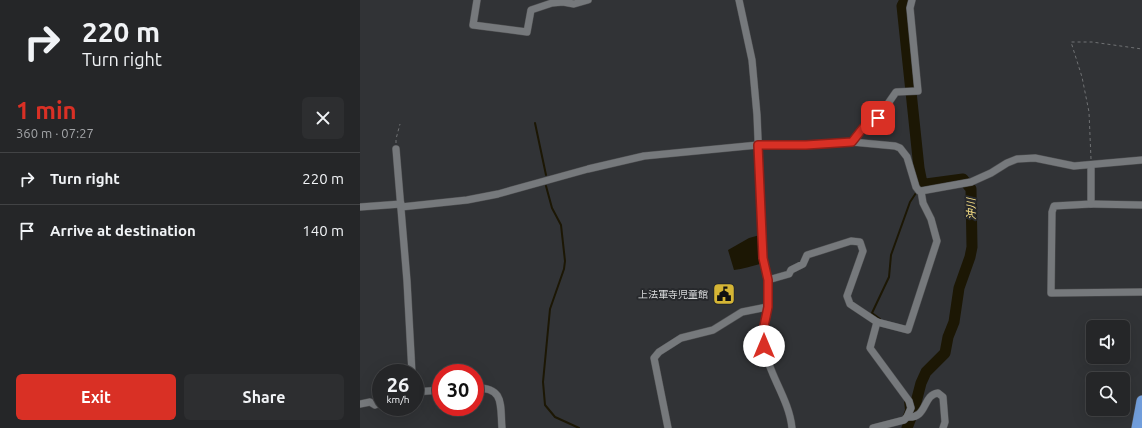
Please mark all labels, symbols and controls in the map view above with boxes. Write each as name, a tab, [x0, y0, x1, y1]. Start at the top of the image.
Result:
icon: right	[16, 16, 68, 68]
text: 220 m	[82, 16, 160, 47]
text: Turn right	[82, 49, 162, 69]
text: 1 min	[16, 97, 77, 124]
button: close	[302, 97, 344, 139]
pin	[861, 101, 895, 135]
icon: arrive	[867, 107, 889, 129]
text: 360 m · 07:27	[16, 126, 94, 140]
icon: right	[16, 168, 38, 190]
text: Turn right	[50, 170, 120, 187]
text: 220 m	[302, 170, 344, 187]
water label: 沖川	[965, 197, 977, 220]
icon: arrive	[16, 220, 38, 242]
text: Arrive at destination	[50, 222, 196, 239]
text: 140 m	[302, 222, 344, 239]
public building icon: 上法軍寺児童館	[711, 281, 737, 307]
place label: 上法軍寺児童館	[638, 289, 708, 300]
map controls	[1086, 320, 1130, 416]
button: sound	[1086, 320, 1130, 364]
position arrow	[743, 325, 785, 367]
speed limit sign: 30	[432, 364, 484, 416]
button: search	[1086, 372, 1130, 416]
text: 26	[387, 373, 409, 396]
button: Exit	[16, 374, 176, 420]
button: Share	[184, 374, 344, 420]
text: km/h	[386, 394, 410, 405]

